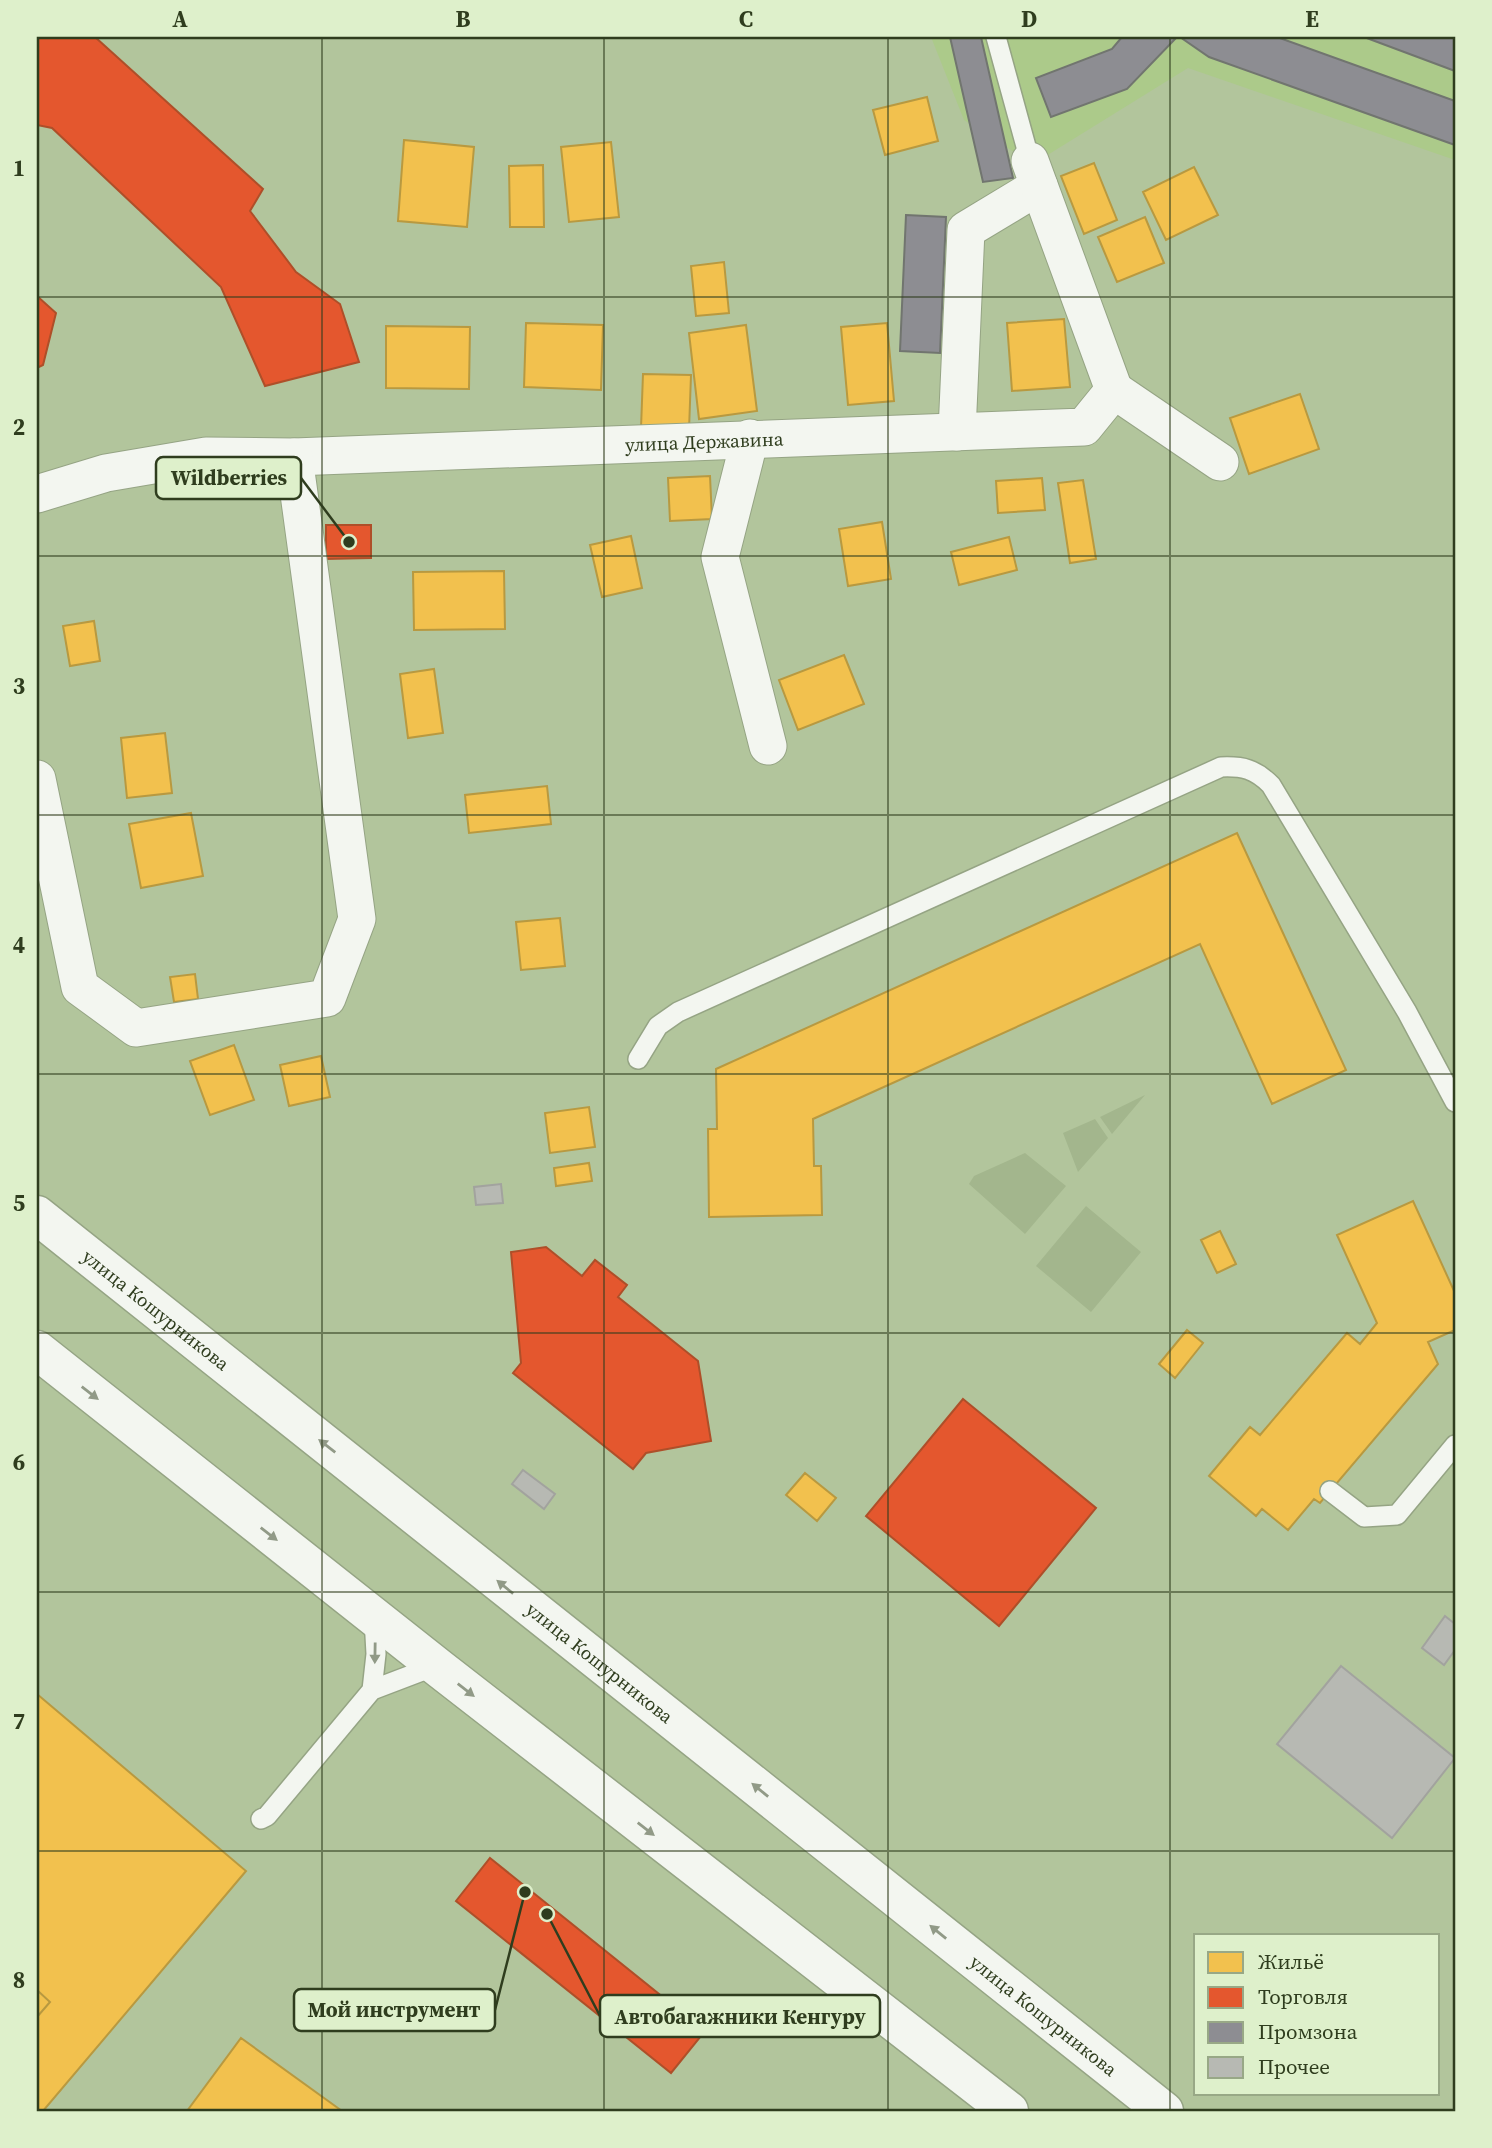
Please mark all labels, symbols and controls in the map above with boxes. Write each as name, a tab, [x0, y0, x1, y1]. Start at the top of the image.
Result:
text: A	[172, 3, 188, 35]
text: B	[456, 3, 471, 35]
text: C	[739, 3, 753, 35]
text: D	[1021, 3, 1037, 35]
text: E	[1305, 3, 1319, 35]
text: 1	[13, 152, 25, 184]
text: 2	[13, 411, 25, 443]
street label: улица Державина	[624, 425, 784, 457]
callout: Wildberries	[156, 457, 301, 499]
text: Wildberries	[171, 463, 288, 492]
text: 3	[13, 670, 25, 702]
text: 4	[13, 929, 25, 961]
text: 5	[13, 1187, 25, 1219]
street label: улица Кошурникова	[77, 1243, 235, 1376]
one-way arrow	[81, 1385, 99, 1400]
one-way arrow	[318, 1438, 336, 1453]
text: 6	[13, 1446, 25, 1478]
one-way arrow	[259, 1526, 277, 1541]
one-way arrow	[496, 1580, 514, 1595]
street label: улица Кошурникова	[521, 1596, 679, 1729]
one-way arrow	[369, 1643, 381, 1665]
one-way arrow	[457, 1683, 475, 1698]
text: 7	[13, 1705, 25, 1737]
one-way arrow	[751, 1783, 768, 1798]
one-way arrow	[637, 1822, 655, 1837]
one-way arrow	[929, 1924, 947, 1939]
legend	[1194, 1934, 1440, 2096]
text: Жильё	[1258, 1947, 1324, 1976]
street label: улица Кошурникова	[965, 1949, 1123, 2082]
text: 8	[13, 1964, 25, 1996]
text: Торговля	[1258, 1982, 1348, 2011]
callout: Мой инструмент	[294, 1989, 495, 2031]
text: Мой инструмент	[307, 1995, 481, 2024]
callout: Автобагажники Кенгуру	[600, 1995, 880, 2037]
text: Автобагажники Кенгуру	[614, 2002, 867, 2031]
text: Промзона	[1258, 2017, 1358, 2046]
text: Прочее	[1258, 2052, 1330, 2081]

